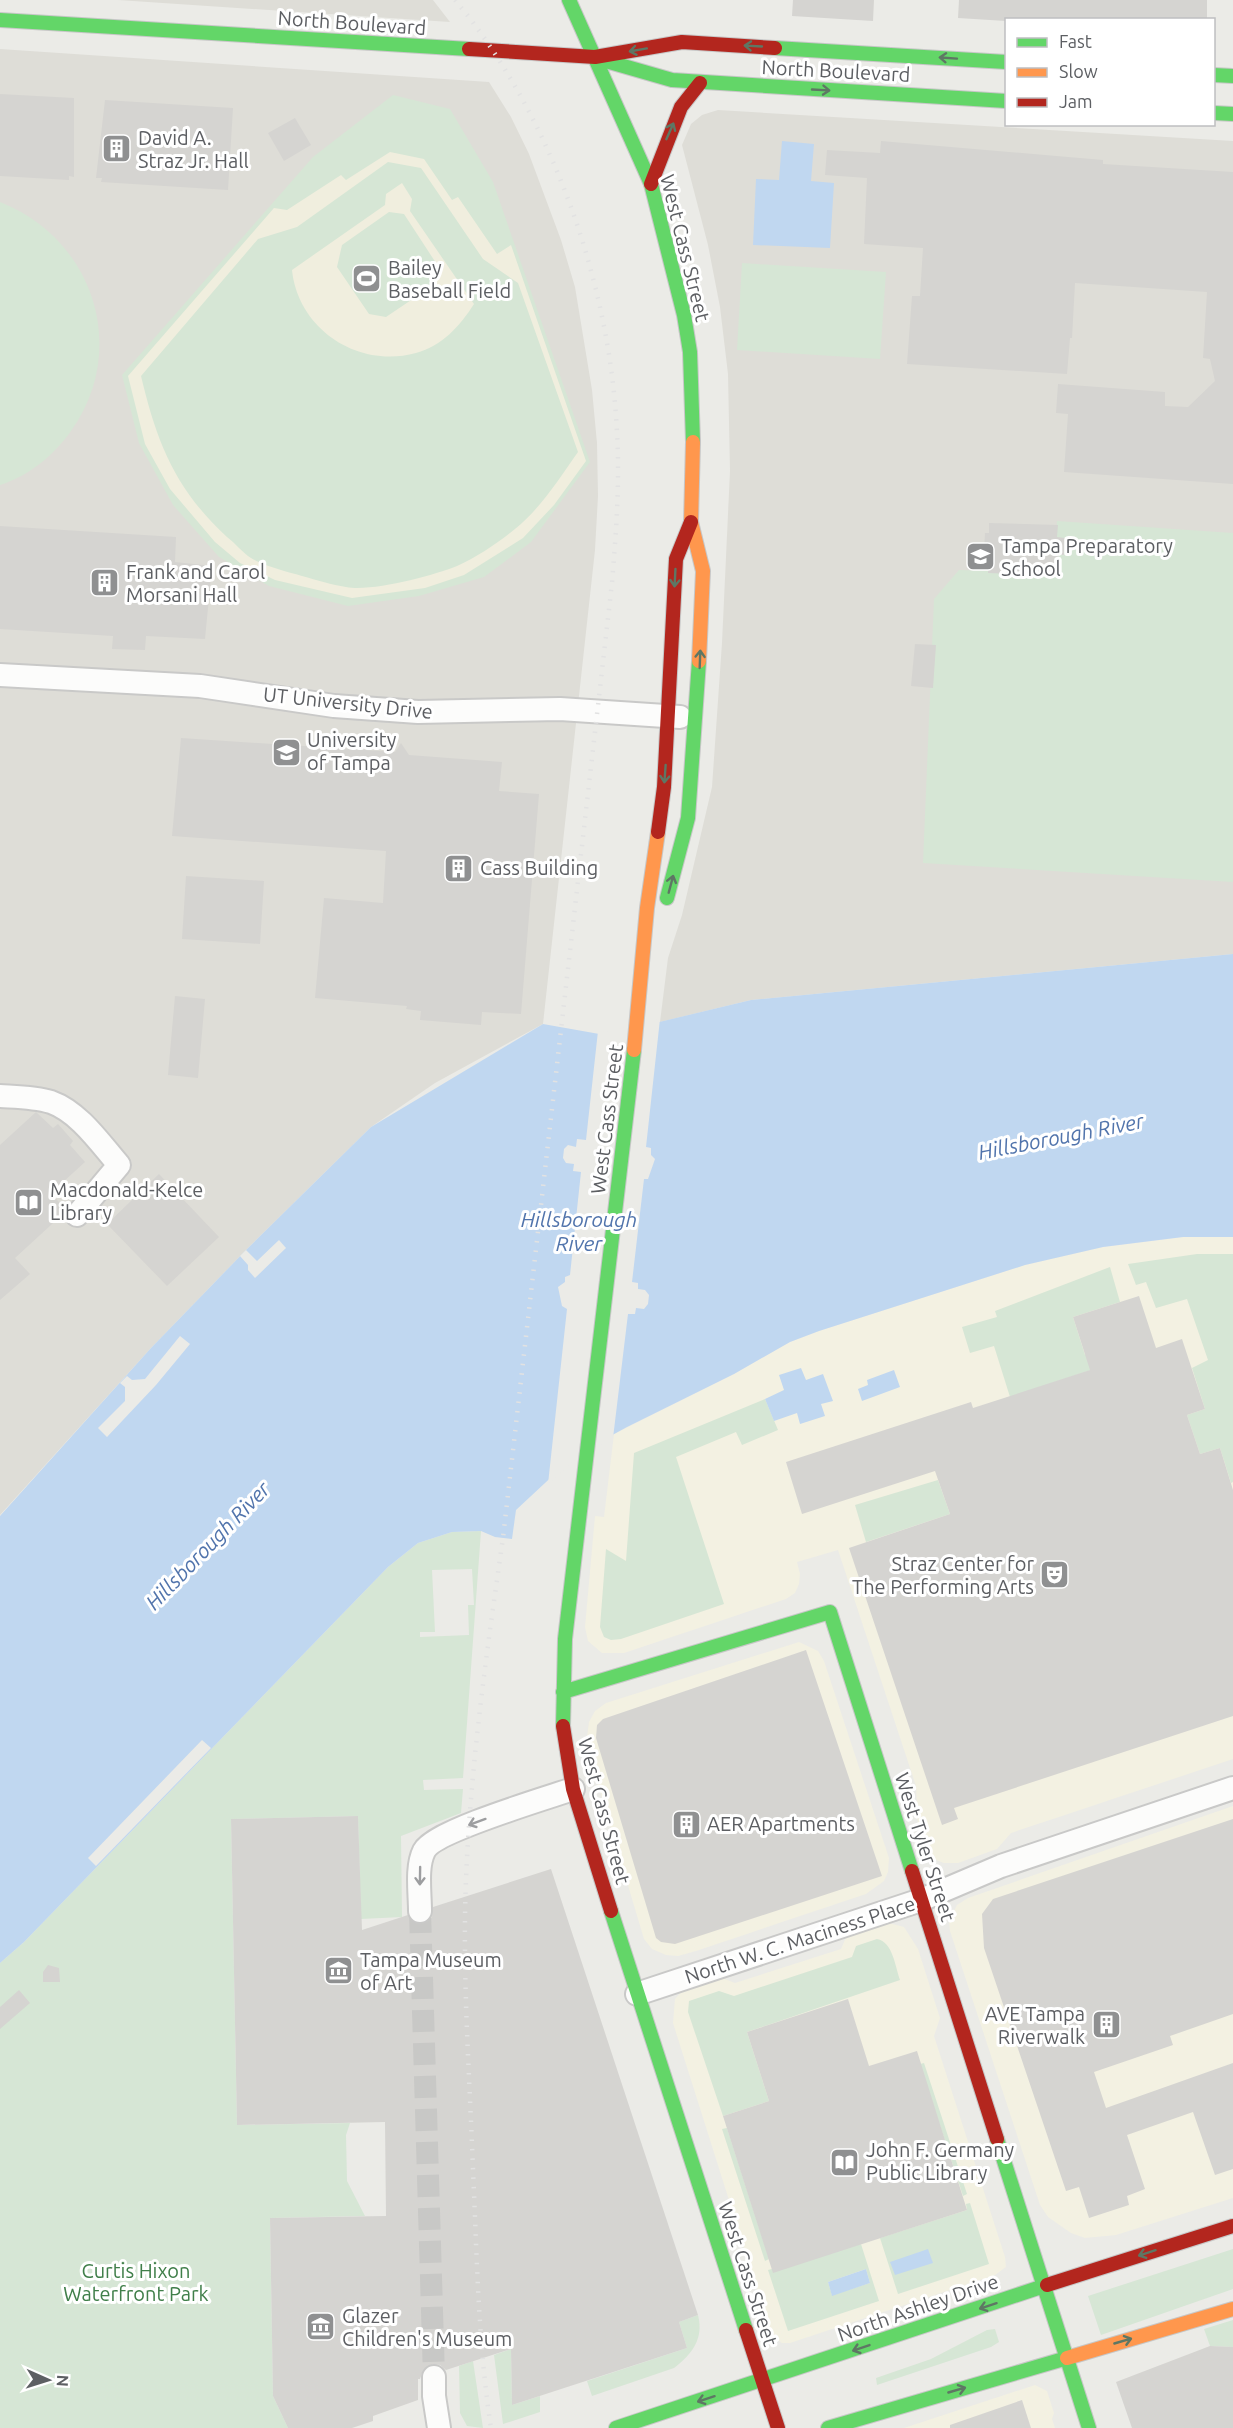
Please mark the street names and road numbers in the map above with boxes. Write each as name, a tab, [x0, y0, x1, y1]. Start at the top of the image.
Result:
street label: North Boulevard	[277, 6, 427, 39]
street label: North Boulevard	[761, 55, 911, 86]
street label: West Cass Street	[656, 172, 715, 324]
street label: UT University Drive	[262, 682, 434, 723]
street label: West Cass Street	[586, 1043, 627, 1195]
street label: West Cass Street	[574, 1735, 635, 1887]
street label: West Tyler Street	[891, 1770, 960, 1924]
street label: North W. C. Maciness Place	[682, 1891, 918, 1988]
street label: West Cass Street	[714, 2199, 783, 2349]
street label: North Ashley Drive	[834, 2269, 1001, 2346]

